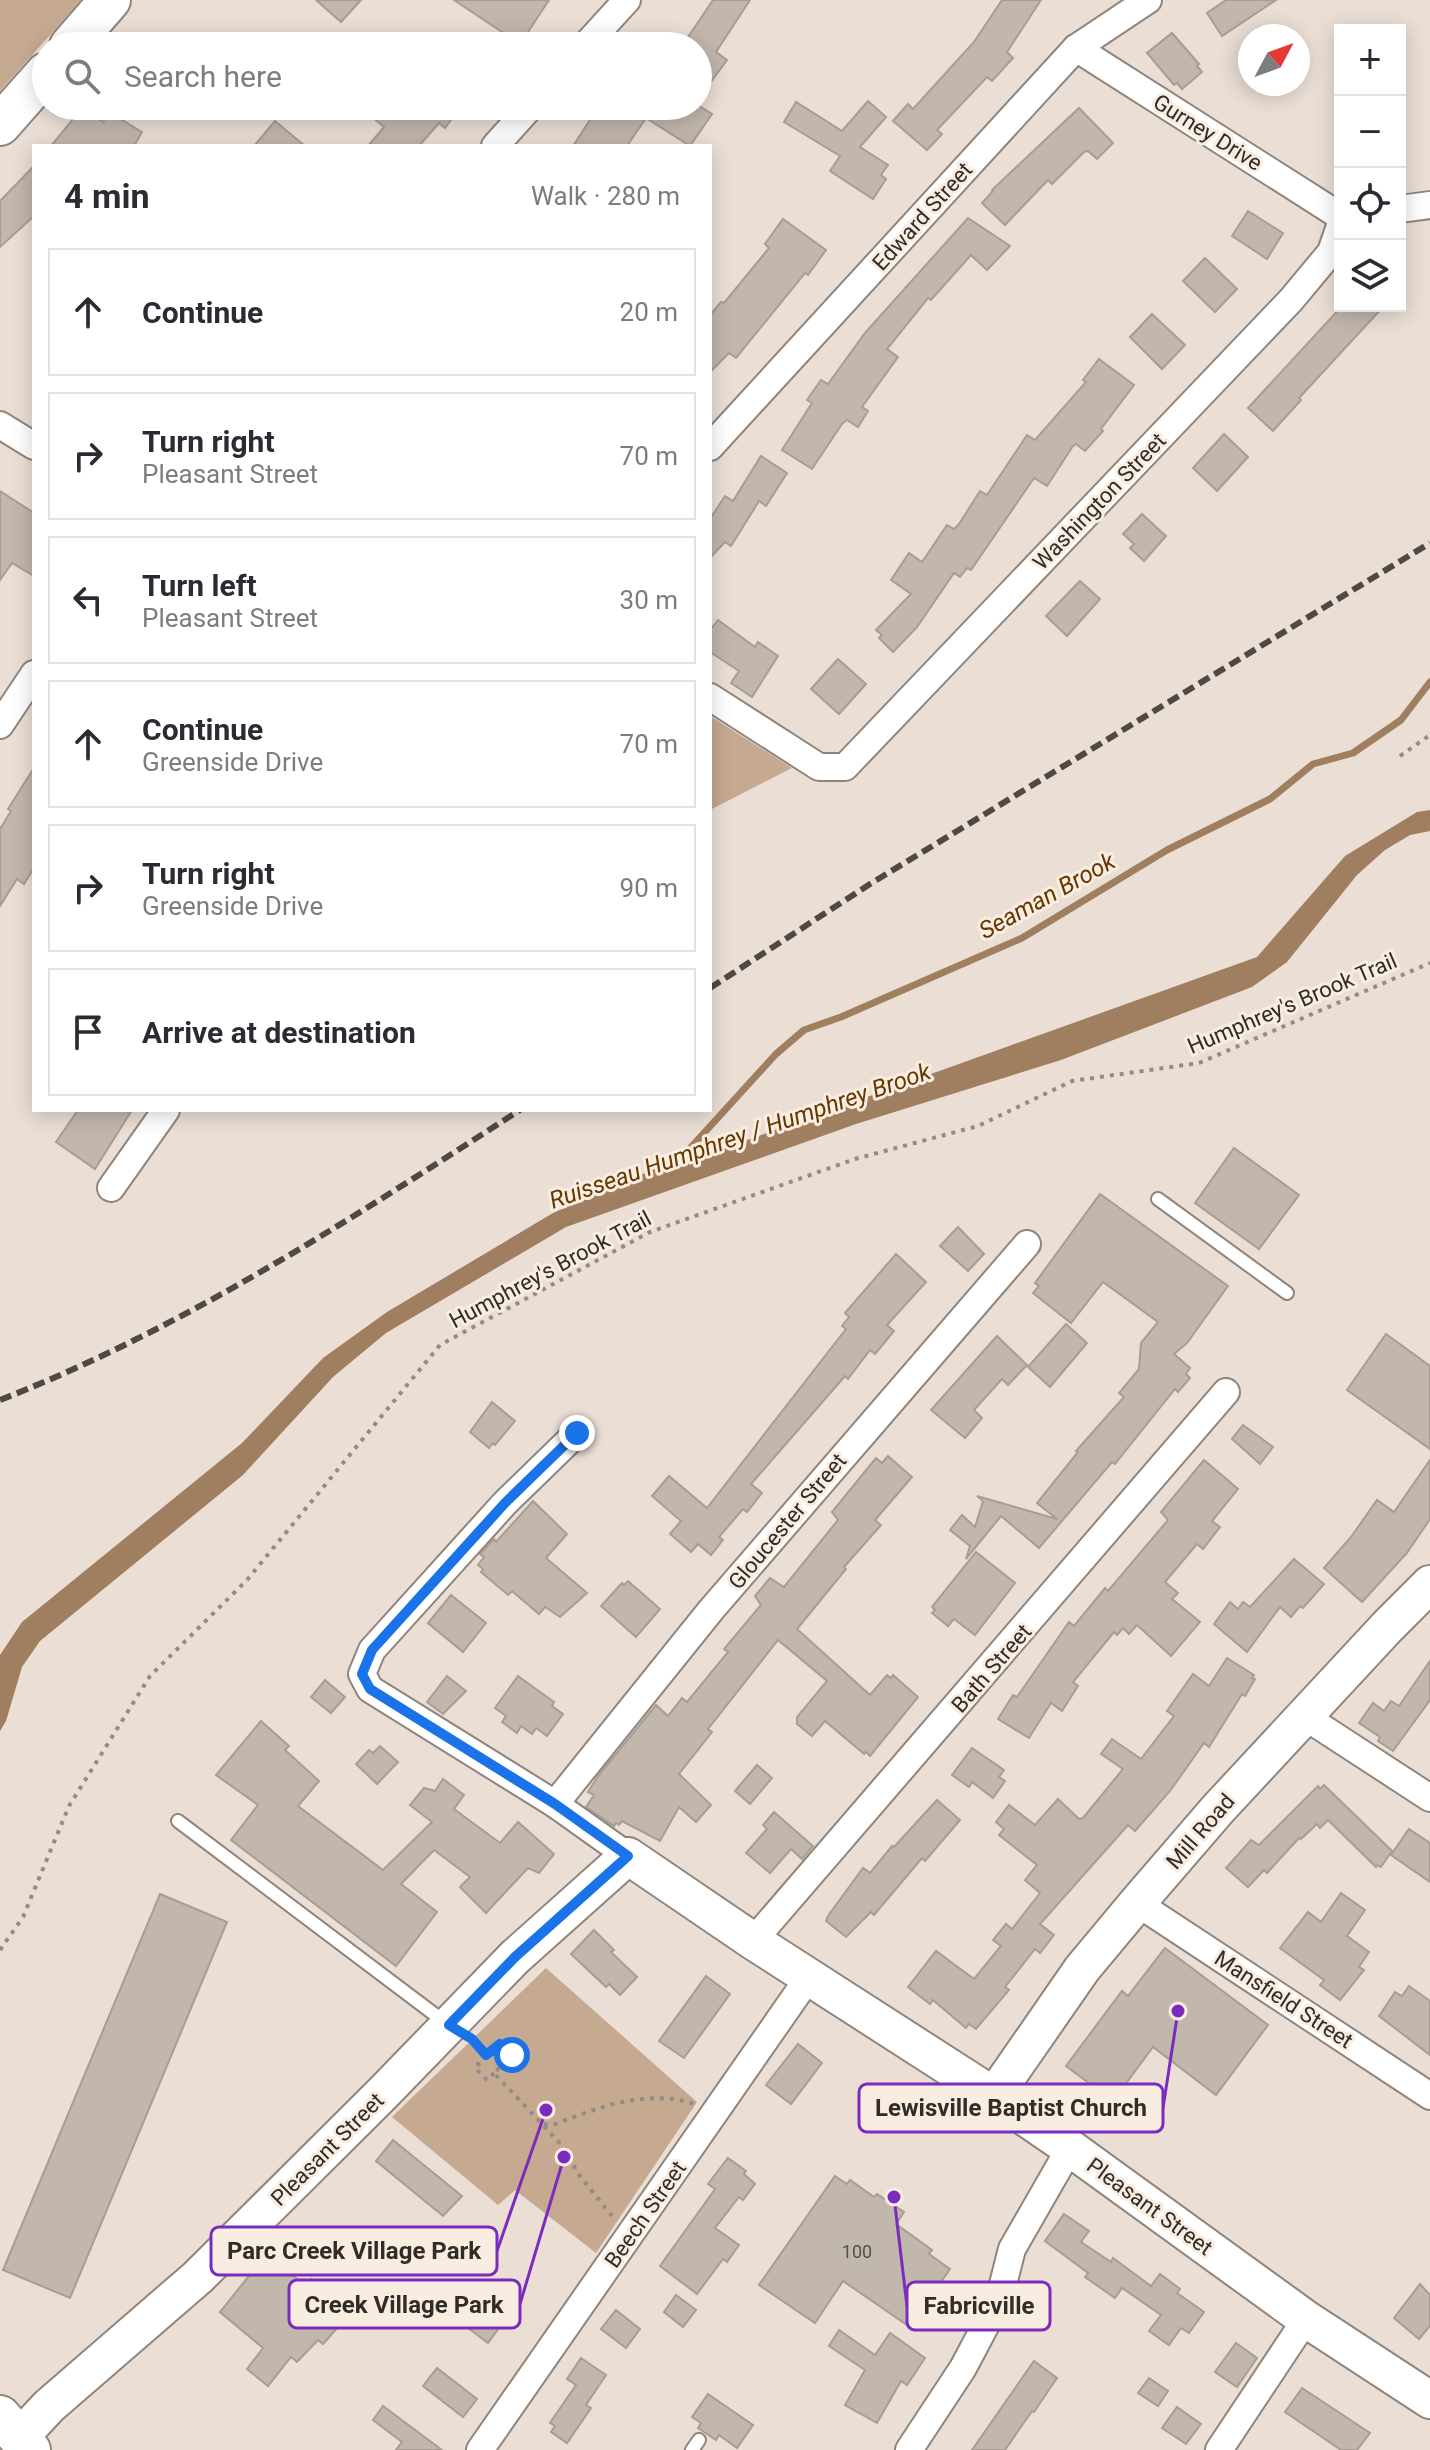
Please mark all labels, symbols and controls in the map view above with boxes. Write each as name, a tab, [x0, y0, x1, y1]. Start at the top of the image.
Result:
north arrow	[1238, 24, 1310, 96]
map controls	[1334, 24, 1406, 312]
button: +	[1334, 24, 1406, 96]
search box	[32, 32, 712, 120]
icon: search	[60, 54, 104, 98]
text: Search here	[124, 59, 282, 94]
street label: Gurney Drive	[1149, 89, 1267, 176]
button: −	[1334, 96, 1406, 168]
street label: Edward Street	[867, 157, 977, 275]
button: locate	[1334, 168, 1406, 240]
text: 4 min	[64, 176, 149, 216]
text: Walk · 280 m	[531, 181, 680, 211]
button: layers	[1334, 240, 1406, 312]
icon: ahead	[66, 290, 110, 334]
text: Continue	[142, 295, 263, 330]
text: 20 m	[620, 297, 678, 327]
text: Turn right	[142, 424, 275, 459]
street label: Washington Street	[1028, 428, 1171, 575]
icon: right	[66, 434, 110, 478]
text: 70 m	[620, 441, 678, 471]
text: Pleasant Street	[142, 459, 318, 489]
text: Turn left	[142, 568, 257, 603]
icon: left	[66, 578, 110, 622]
text: 30 m	[620, 585, 678, 615]
text: Pleasant Street	[142, 603, 318, 633]
text: Continue	[142, 712, 263, 747]
icon: ahead	[66, 722, 110, 766]
text: 70 m	[620, 729, 678, 759]
text: Greenside Drive	[142, 747, 323, 777]
water label: Seaman Brook	[974, 847, 1121, 945]
text: Turn right	[142, 856, 275, 891]
icon: right	[66, 866, 110, 910]
text: 90 m	[620, 873, 678, 903]
text: Greenside Drive	[142, 891, 323, 921]
street label: Humphrey's Brook Trail	[1184, 948, 1401, 1059]
icon: arrive	[66, 1010, 110, 1054]
text: Arrive at destination	[142, 1015, 416, 1050]
water label: Ruisseau Humphrey / Humphrey Brook	[546, 1057, 936, 1215]
street label: Humphrey's Brook Trail	[445, 1206, 655, 1333]
route end	[559, 1415, 595, 1451]
street label: Gloucester Street	[723, 1448, 851, 1594]
street label: Bath Street	[946, 1619, 1036, 1717]
street label: Mill Road	[1161, 1789, 1240, 1874]
street label: Mansfield Street	[1210, 1945, 1358, 2053]
route start	[494, 2037, 530, 2073]
callout: Lewisville Baptist Church	[859, 2084, 1163, 2132]
street label: Pleasant Street	[266, 2088, 389, 2211]
text: Lewisville Baptist Church	[875, 2094, 1147, 2122]
street label: Pleasant Street	[1082, 2152, 1217, 2260]
street label: Beech Street	[600, 2156, 691, 2272]
callout: Parc Creek Village Park	[211, 2227, 497, 2275]
text: Parc Creek Village Park	[227, 2237, 482, 2265]
house number: 100	[842, 2241, 872, 2262]
callout: Creek Village Park	[289, 2280, 520, 2328]
callout: Fabricville	[907, 2282, 1050, 2330]
text: Creek Village Park	[305, 2291, 505, 2319]
text: Fabricville	[924, 2292, 1035, 2320]

